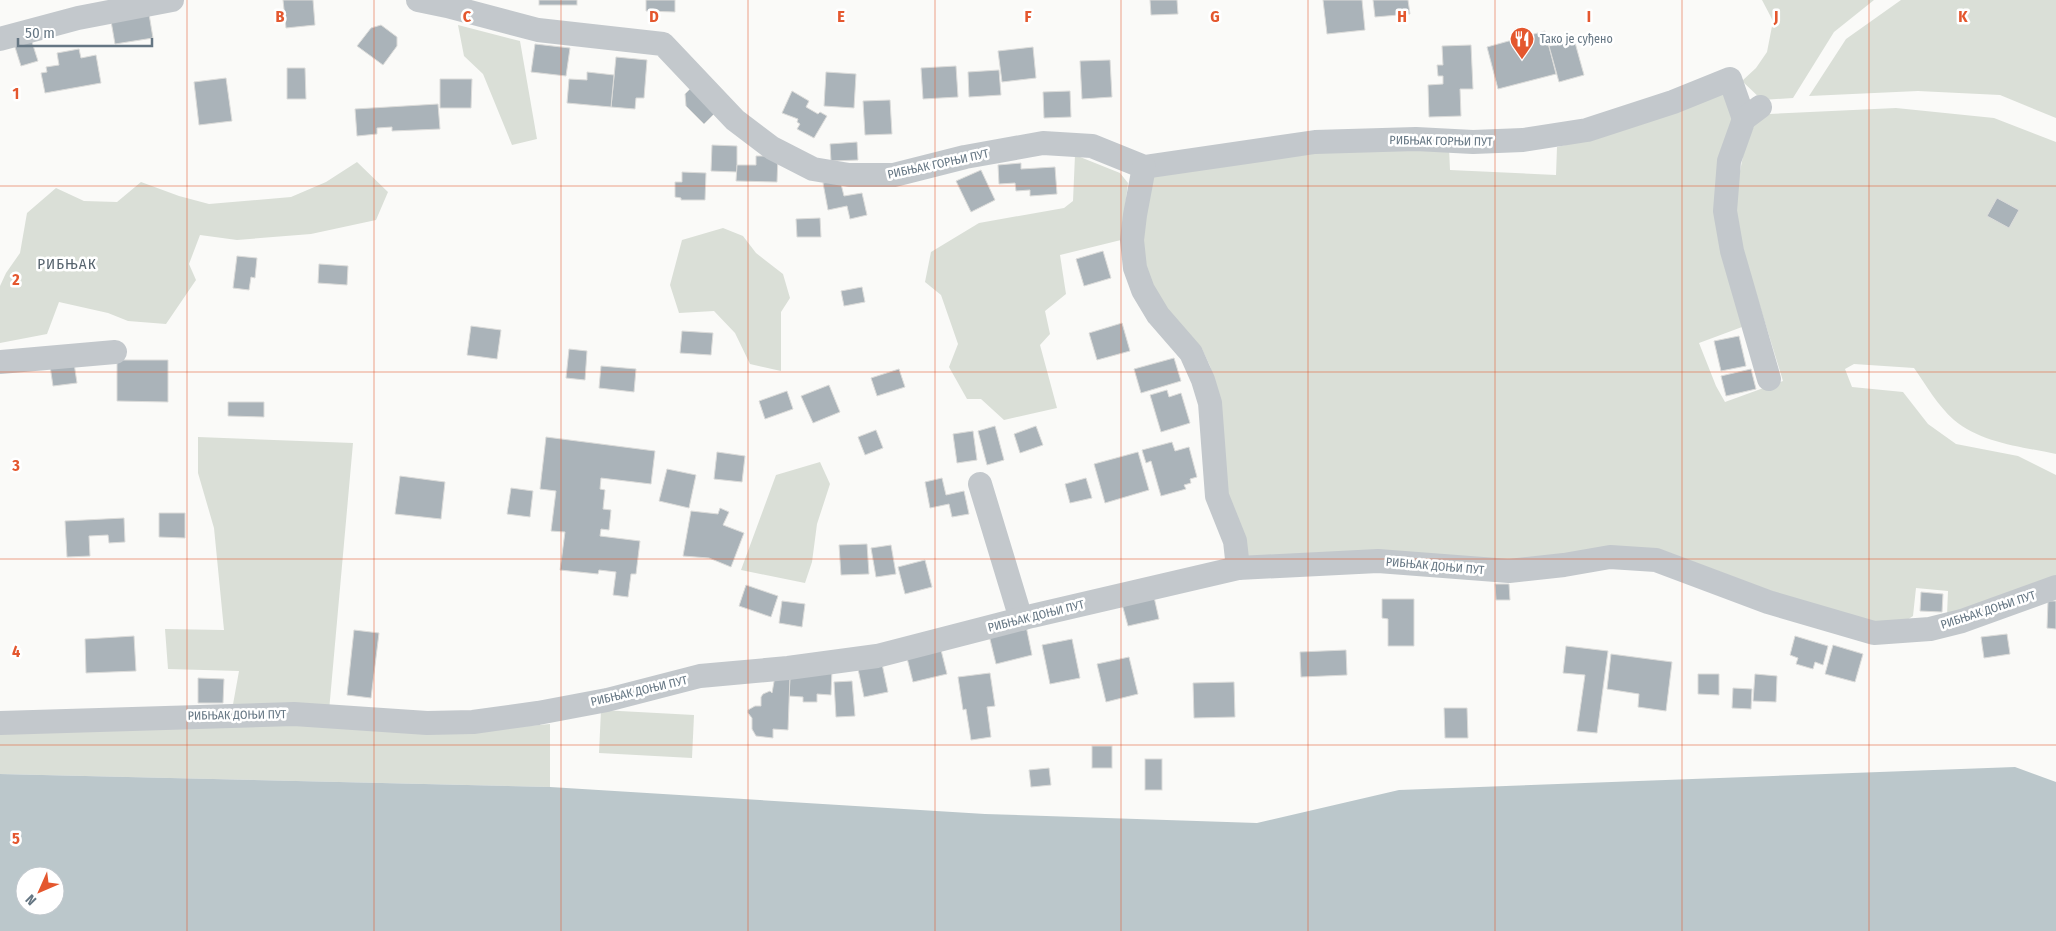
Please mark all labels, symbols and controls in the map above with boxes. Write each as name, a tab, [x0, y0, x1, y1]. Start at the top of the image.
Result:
text: B	[276, 7, 285, 26]
text: C	[463, 7, 472, 26]
text: D	[649, 7, 659, 26]
text: E	[837, 7, 845, 26]
text: F	[1024, 7, 1032, 26]
text: G	[1210, 7, 1220, 26]
text: H	[1397, 7, 1407, 26]
text: I	[1587, 7, 1591, 26]
text: J	[1773, 7, 1778, 26]
text: K	[1958, 7, 1968, 26]
scale bar	[18, 15, 151, 47]
text: 50 m	[25, 24, 55, 42]
restaurant icon: Тако је суђено	[1509, 26, 1535, 60]
place label: Тако је суђено	[1540, 32, 1613, 46]
text: 1	[13, 84, 19, 103]
street label: РИБЊАК ГОРЊИ ПУТ	[1389, 133, 1493, 149]
street label: РИБЊАК ГОРЊИ ПУТ	[886, 146, 990, 182]
district label: РИБЊАК	[37, 255, 97, 273]
text: 2	[11, 270, 20, 289]
text: 3	[11, 456, 20, 475]
street label: РИБЊАК ДОЊИ ПУТ	[1385, 555, 1485, 577]
street label: РИБЊАК ДОЊИ ПУТ	[1939, 588, 2038, 632]
street label: РИБЊАК ДОЊИ ПУТ	[986, 597, 1086, 635]
text: 4	[12, 642, 20, 661]
street label: РИБЊАК ДОЊИ ПУТ	[589, 673, 689, 709]
street label: РИБЊАК ДОЊИ ПУТ	[188, 707, 287, 723]
text: 5	[12, 829, 20, 848]
north arrow	[15, 866, 65, 916]
text: N	[22, 891, 40, 909]

